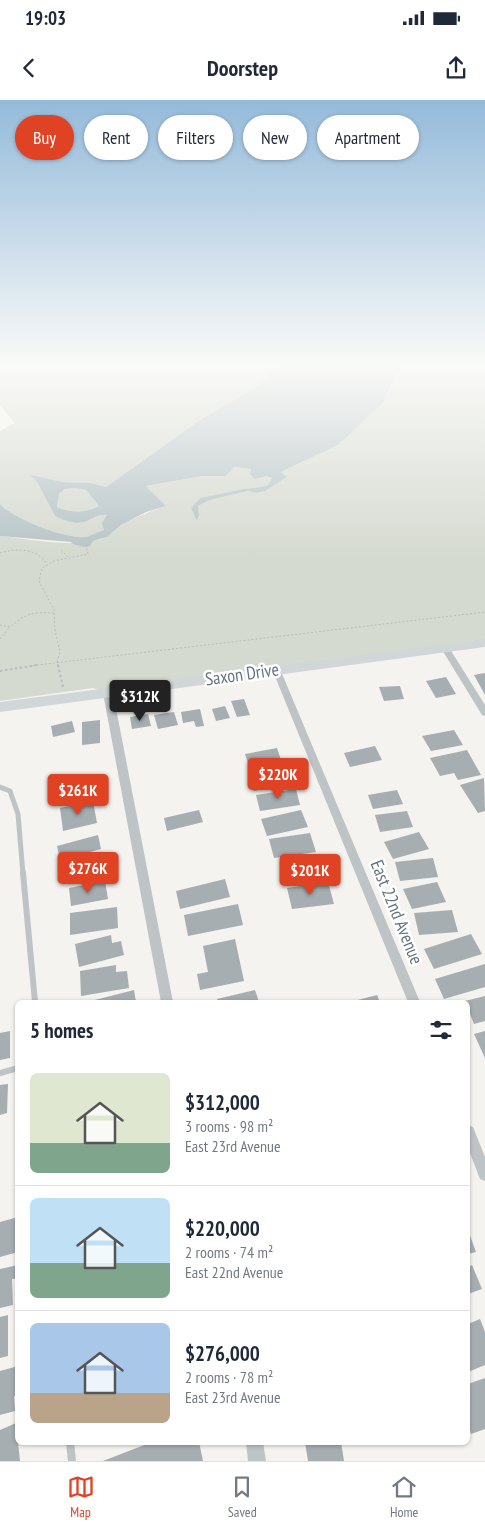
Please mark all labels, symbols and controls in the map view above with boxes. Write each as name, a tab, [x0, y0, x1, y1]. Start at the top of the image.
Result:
text: 19:03	[25, 6, 66, 30]
icon: back	[15, 54, 43, 82]
text: Doorstep	[207, 54, 278, 82]
icon: share	[442, 54, 470, 82]
chip: Buy	[15, 115, 74, 160]
chip: Rent	[84, 115, 148, 160]
chip: Filters	[158, 115, 233, 160]
chip: New	[243, 115, 307, 160]
chip: Apartment	[317, 115, 419, 160]
street label: Saxon Drive	[204, 657, 280, 691]
pin: $312K	[105, 680, 175, 722]
text: $312K	[121, 686, 159, 706]
pin: $220K	[243, 758, 313, 800]
text: $220K	[259, 764, 297, 784]
pin: $261K	[43, 774, 113, 816]
text: $261K	[59, 780, 97, 800]
pin: $276K	[53, 852, 123, 894]
pin: $201K	[275, 854, 345, 896]
street label: East 22nd Avenue	[366, 856, 428, 968]
text: $276K	[69, 858, 107, 878]
text: $201K	[291, 860, 329, 880]
icon: filters	[427, 1016, 455, 1044]
text: 5 homes	[30, 1017, 93, 1044]
text: $312,000	[185, 1089, 260, 1116]
icon: home	[70, 1093, 130, 1153]
text: 3 rooms · 98 m²	[185, 1116, 273, 1136]
text: East 23rd Avenue	[185, 1136, 281, 1156]
text: $220,000	[185, 1215, 260, 1242]
icon: home	[70, 1218, 130, 1278]
text: 2 rooms · 74 m²	[185, 1242, 273, 1262]
text: East 22nd Avenue	[185, 1262, 283, 1282]
text: $276,000	[185, 1340, 260, 1367]
icon: home	[70, 1343, 130, 1403]
text: 2 rooms · 78 m²	[185, 1367, 273, 1387]
text: East 23rd Avenue	[185, 1387, 281, 1407]
tab: Map	[67, 1473, 95, 1521]
tab: Saved	[228, 1473, 257, 1521]
tab: Home	[390, 1473, 418, 1521]

